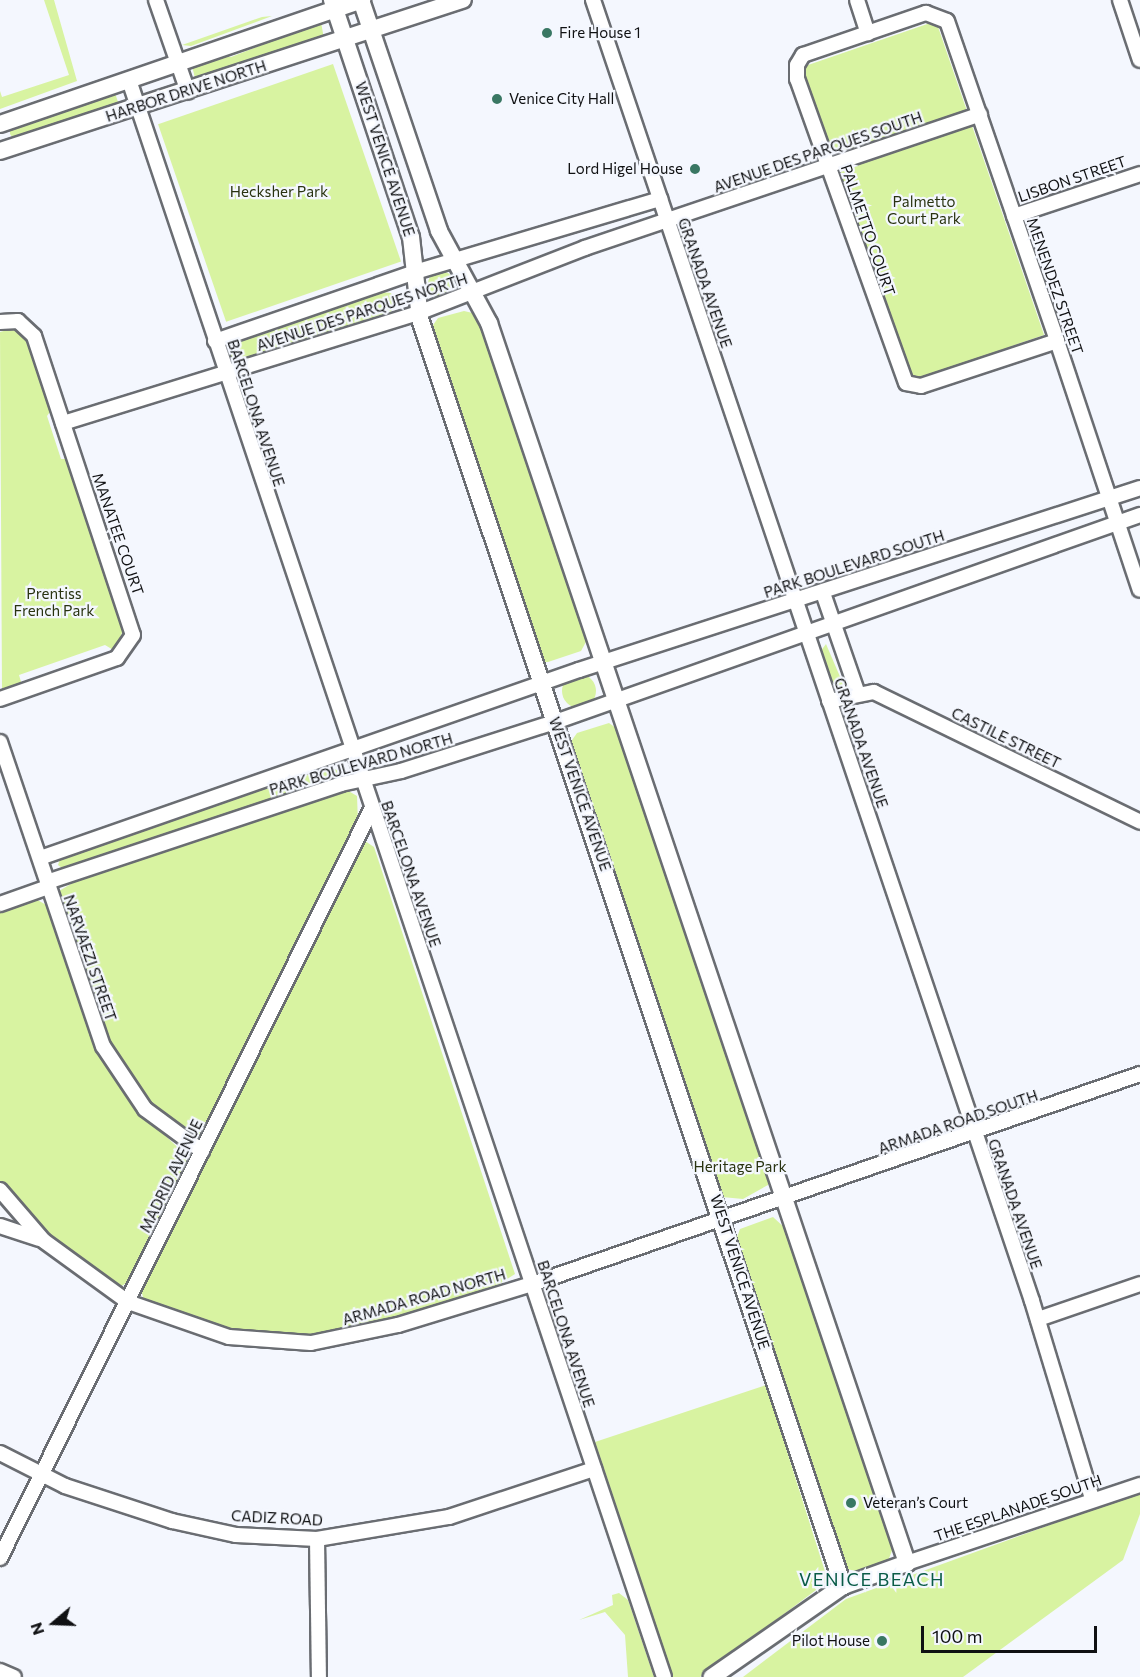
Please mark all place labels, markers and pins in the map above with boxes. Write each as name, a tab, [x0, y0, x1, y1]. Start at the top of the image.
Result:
place label: Fire House 1	[559, 24, 641, 42]
marker: Fire House 1	[540, 26, 554, 40]
place label: Venice City Hall	[509, 90, 614, 108]
marker: Venice City Hall	[490, 92, 504, 106]
place label: Lord Higel House	[567, 160, 683, 178]
marker: Lord Higel House	[688, 162, 702, 176]
place label: Veteran’s Court	[863, 1494, 968, 1512]
marker: Veteran’s Court	[844, 1496, 858, 1510]
place label: Pilot House	[792, 1632, 870, 1650]
marker: Pilot House	[875, 1634, 889, 1648]

